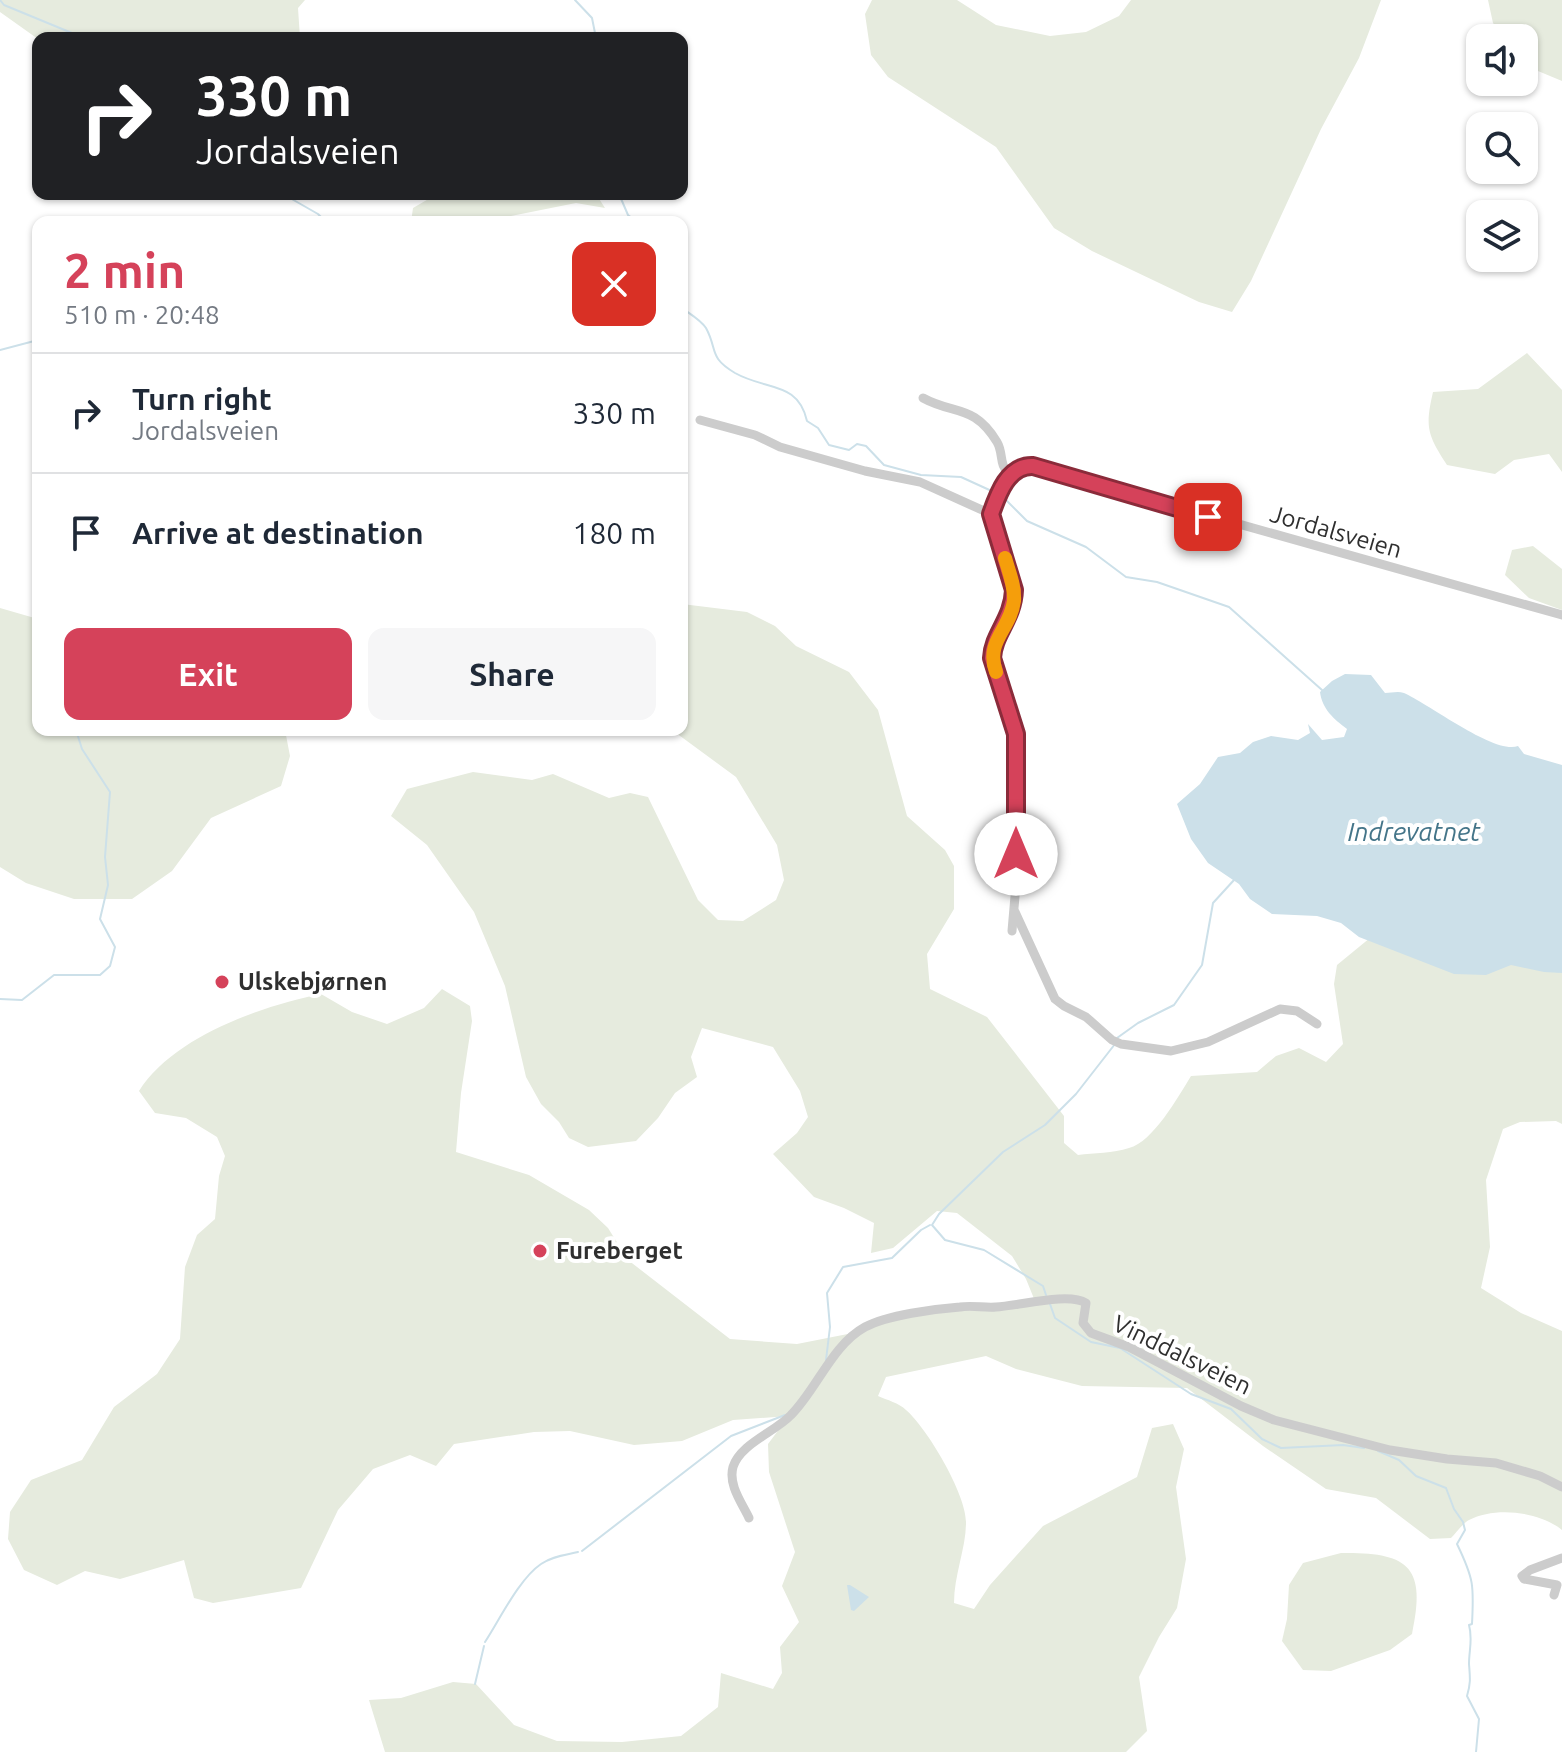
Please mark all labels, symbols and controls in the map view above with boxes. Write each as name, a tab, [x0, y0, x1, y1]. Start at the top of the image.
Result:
map controls	[1466, 24, 1538, 272]
button: sound	[1466, 24, 1538, 96]
icon: right	[64, 64, 168, 168]
text: 330 m	[196, 64, 352, 127]
button: search	[1466, 112, 1538, 184]
text: Jordalsveien	[196, 130, 400, 171]
button: layers	[1466, 200, 1538, 272]
button: close	[572, 242, 656, 326]
text: 2 min	[64, 243, 185, 297]
text: 510 m · 20:48	[64, 300, 220, 329]
text: Turn right	[132, 382, 272, 416]
icon: right	[64, 391, 108, 435]
text: 330 m	[572, 396, 656, 430]
text: Jordalsveien	[132, 416, 279, 445]
pin	[1174, 483, 1242, 551]
icon: arrive	[1186, 495, 1230, 539]
street label: Jordalsveien	[1267, 500, 1405, 563]
icon: arrive	[64, 511, 108, 555]
text: Arrive at destination	[132, 516, 424, 550]
text: 180 m	[572, 516, 656, 550]
button: Exit	[64, 628, 352, 720]
button: Share	[368, 628, 656, 720]
position arrow	[974, 812, 1058, 896]
water label: Indrevatnet	[1348, 817, 1481, 846]
place label: Ulskebjørnen	[238, 968, 387, 995]
marker: Ulskebjørnen	[213, 973, 231, 991]
place label: Fureberget	[556, 1237, 683, 1264]
marker: Fureberget	[531, 1242, 549, 1260]
street label: Vinddalsveien	[1109, 1309, 1256, 1400]

